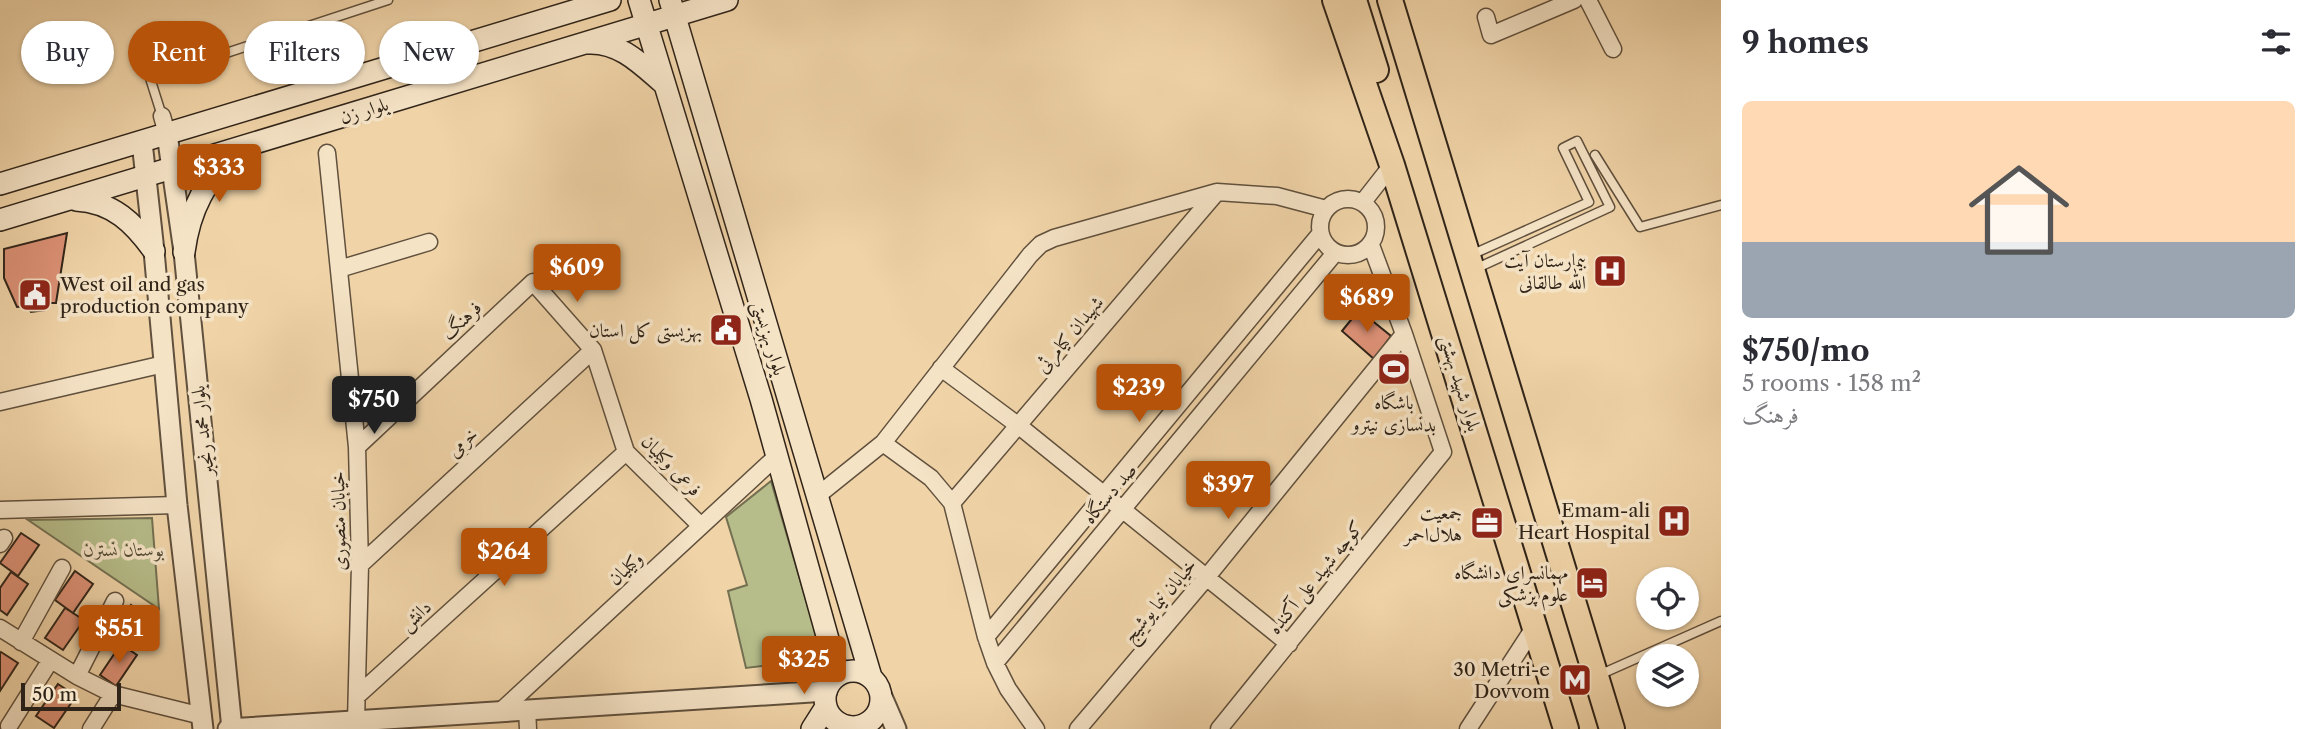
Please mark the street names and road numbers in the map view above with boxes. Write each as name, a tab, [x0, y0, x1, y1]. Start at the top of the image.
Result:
street label: بلوار زن	[337, 92, 391, 129]
street label: شهیدان کیامرثی	[1030, 291, 1110, 379]
street label: فرهنگ	[436, 295, 487, 345]
street label: بلوار بهزیستی	[745, 298, 792, 379]
street label: بلوار شهید بهشتی	[1433, 332, 1486, 435]
street label: بلوار محمد رنجبر	[186, 384, 219, 479]
street label: خرمی	[442, 423, 482, 462]
street label: فرعی وکیلیان	[636, 430, 707, 502]
street label: صد دستگاه	[1077, 458, 1141, 528]
street label: خیابان منصوری	[326, 471, 352, 571]
street label: کوچه شهید علی آکنده	[1263, 516, 1370, 640]
street label: وکیلیان	[603, 547, 648, 590]
street label: خیابان نیما یوشیج	[1118, 554, 1206, 651]
street label: دانش	[395, 595, 437, 637]

